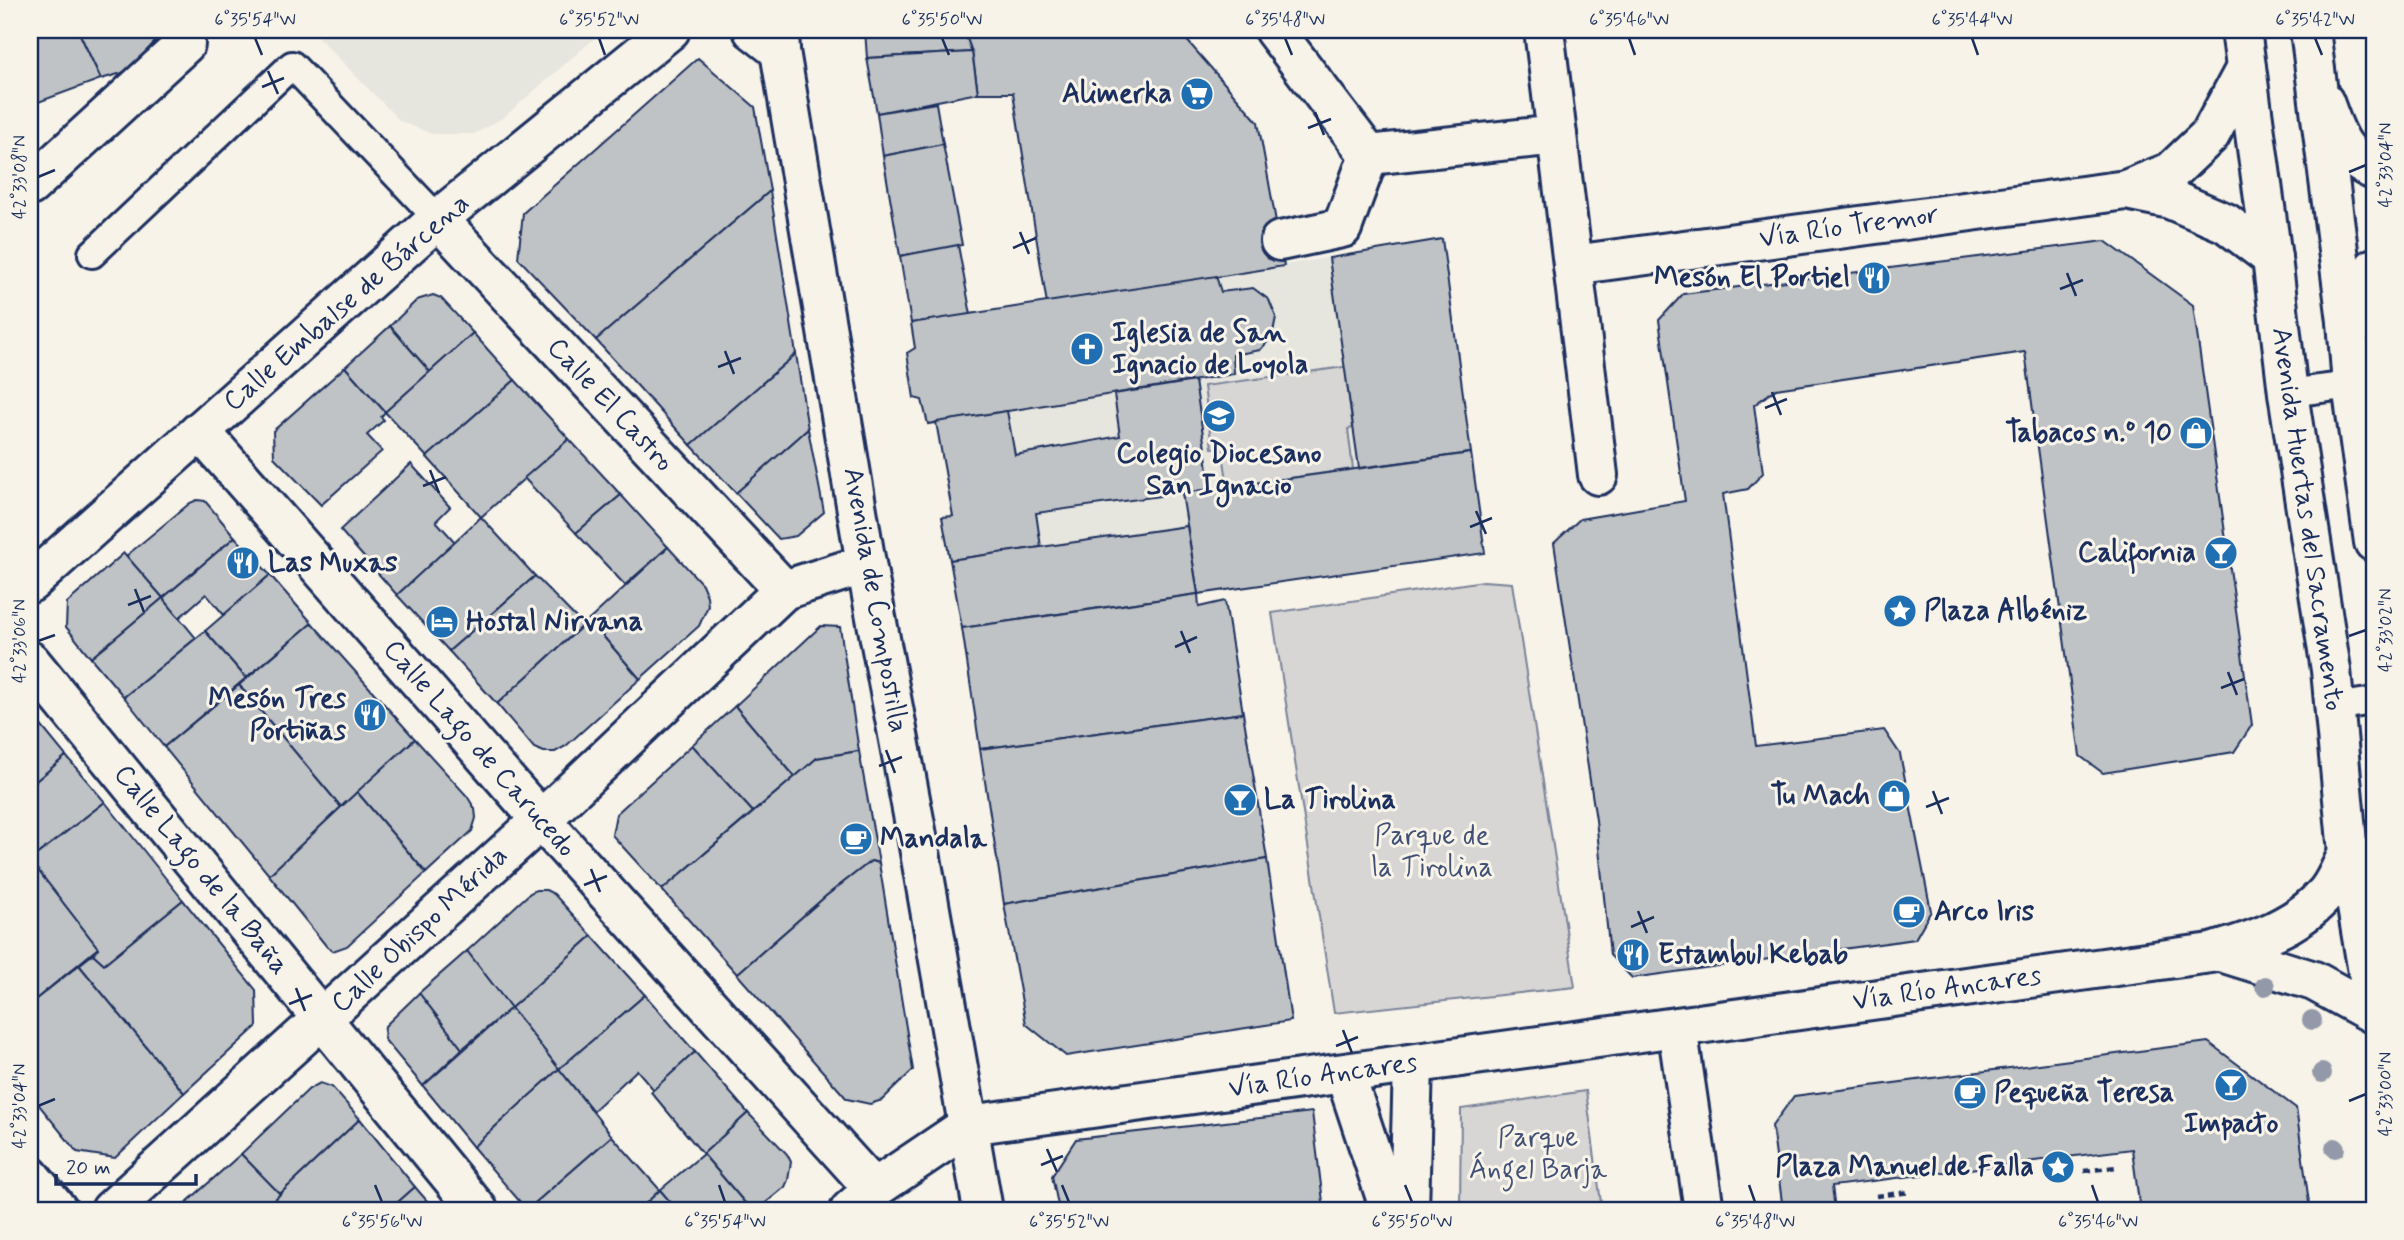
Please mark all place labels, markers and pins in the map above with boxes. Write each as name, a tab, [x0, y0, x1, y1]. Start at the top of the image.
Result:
supermarket icon: Alimerka	[1178, 75, 1216, 113]
place label: Alimerka	[1062, 76, 1172, 113]
restaurant icon: Mesón El Portiel	[1855, 259, 1893, 297]
place label: Mesón El Portiel	[1654, 260, 1850, 297]
place label: Iglesia de San Ignacio de Loyola	[1112, 315, 1308, 385]
church icon: Iglesia de San Ignacio de Loyola	[1068, 330, 1106, 368]
school or university icon: Colegio Diocesano San Ignacio	[1200, 397, 1238, 435]
shop icon: Tabacos n.º 10	[2177, 414, 2215, 452]
place label: Tabacos n.º 10	[2005, 415, 2172, 452]
place label: Colegio Diocesano San Ignacio	[1116, 436, 1322, 508]
bar icon: California	[2202, 534, 2240, 572]
place label: California	[2078, 535, 2196, 575]
restaurant icon: Las Muxas	[224, 544, 262, 582]
place label: Las Muxas	[268, 545, 398, 582]
place icon: Plaza Albéniz	[1881, 592, 1919, 630]
place label: Plaza Albéniz	[1924, 593, 2087, 630]
hotel icon: Hostal Nirvana	[423, 603, 461, 641]
place label: Hostal Nirvana	[466, 604, 643, 641]
place label: Mesón Tres Portiñas	[208, 681, 347, 750]
restaurant icon: Mesón Tres Portiñas	[351, 696, 389, 734]
shop icon: Tu Mach	[1875, 777, 1913, 815]
place label: Tu Mach	[1770, 778, 1870, 815]
bar icon: La Tirolina	[1221, 781, 1259, 819]
place label: La Tirolina	[1264, 782, 1396, 819]
cafe icon: Mandala	[837, 820, 875, 858]
place label: Mandala	[880, 821, 988, 858]
cafe icon: Arco Iris	[1890, 893, 1928, 931]
place label: Arco Iris	[1934, 894, 2035, 931]
restaurant icon: Estambul Kebab	[1614, 936, 1652, 974]
place label: Estambul Kebab	[1658, 937, 1848, 974]
bar icon: Impacto	[2212, 1066, 2250, 1104]
cafe icon: Pequeña Teresa	[1951, 1074, 1989, 1112]
place label: Pequeña Teresa	[1994, 1075, 2174, 1112]
place label: Impacto	[2184, 1106, 2278, 1143]
place icon: Plaza Manuel de Falla	[2039, 1148, 2077, 1186]
place label: Plaza Manuel de Falla	[1775, 1149, 2034, 1186]

